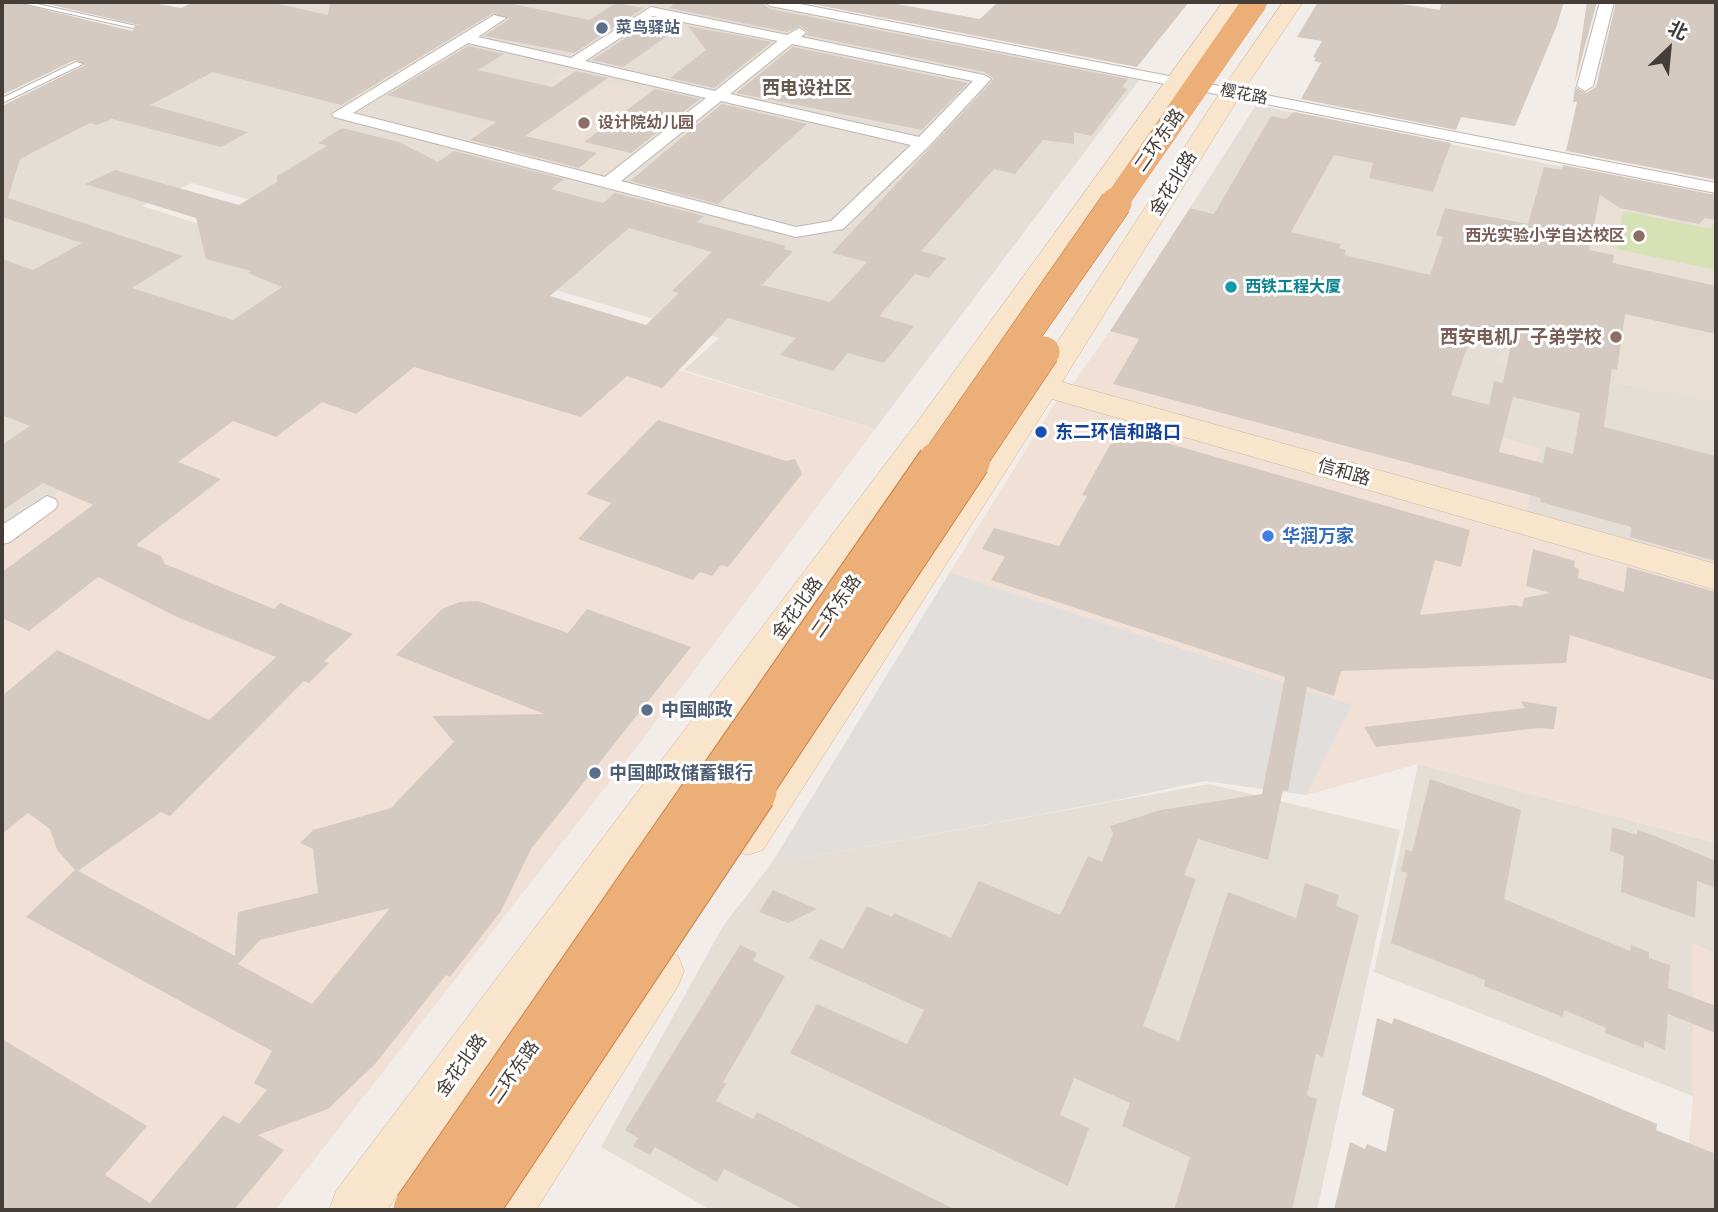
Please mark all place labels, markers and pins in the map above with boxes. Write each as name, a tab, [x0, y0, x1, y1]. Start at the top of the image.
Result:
place label: 菜鸟驿站	[616, 18, 680, 38]
marker: 菜鸟驿站	[594, 20, 610, 36]
place label: 设计院幼儿园	[598, 113, 694, 133]
marker: 设计院幼儿园	[576, 115, 592, 131]
place label: 西光实验小学自达校区	[1465, 226, 1625, 246]
marker: 西光实验小学自达校区	[1631, 228, 1647, 244]
place label: 西铁工程大厦	[1245, 277, 1341, 297]
marker: 西铁工程大厦	[1223, 279, 1239, 295]
place label: 西安电机厂子弟学校	[1440, 326, 1602, 348]
marker: 西安电机厂子弟学校	[1608, 329, 1624, 345]
place label: 东二环信和路口	[1055, 421, 1181, 443]
marker: 东二环信和路口	[1033, 424, 1049, 440]
place label: 华润万家	[1282, 525, 1354, 547]
marker: 华润万家	[1260, 528, 1276, 544]
place label: 中国邮政	[661, 699, 733, 721]
marker: 中国邮政	[639, 702, 655, 718]
place label: 中国邮政储蓄银行	[609, 762, 753, 784]
marker: 中国邮政储蓄银行	[587, 765, 603, 781]

